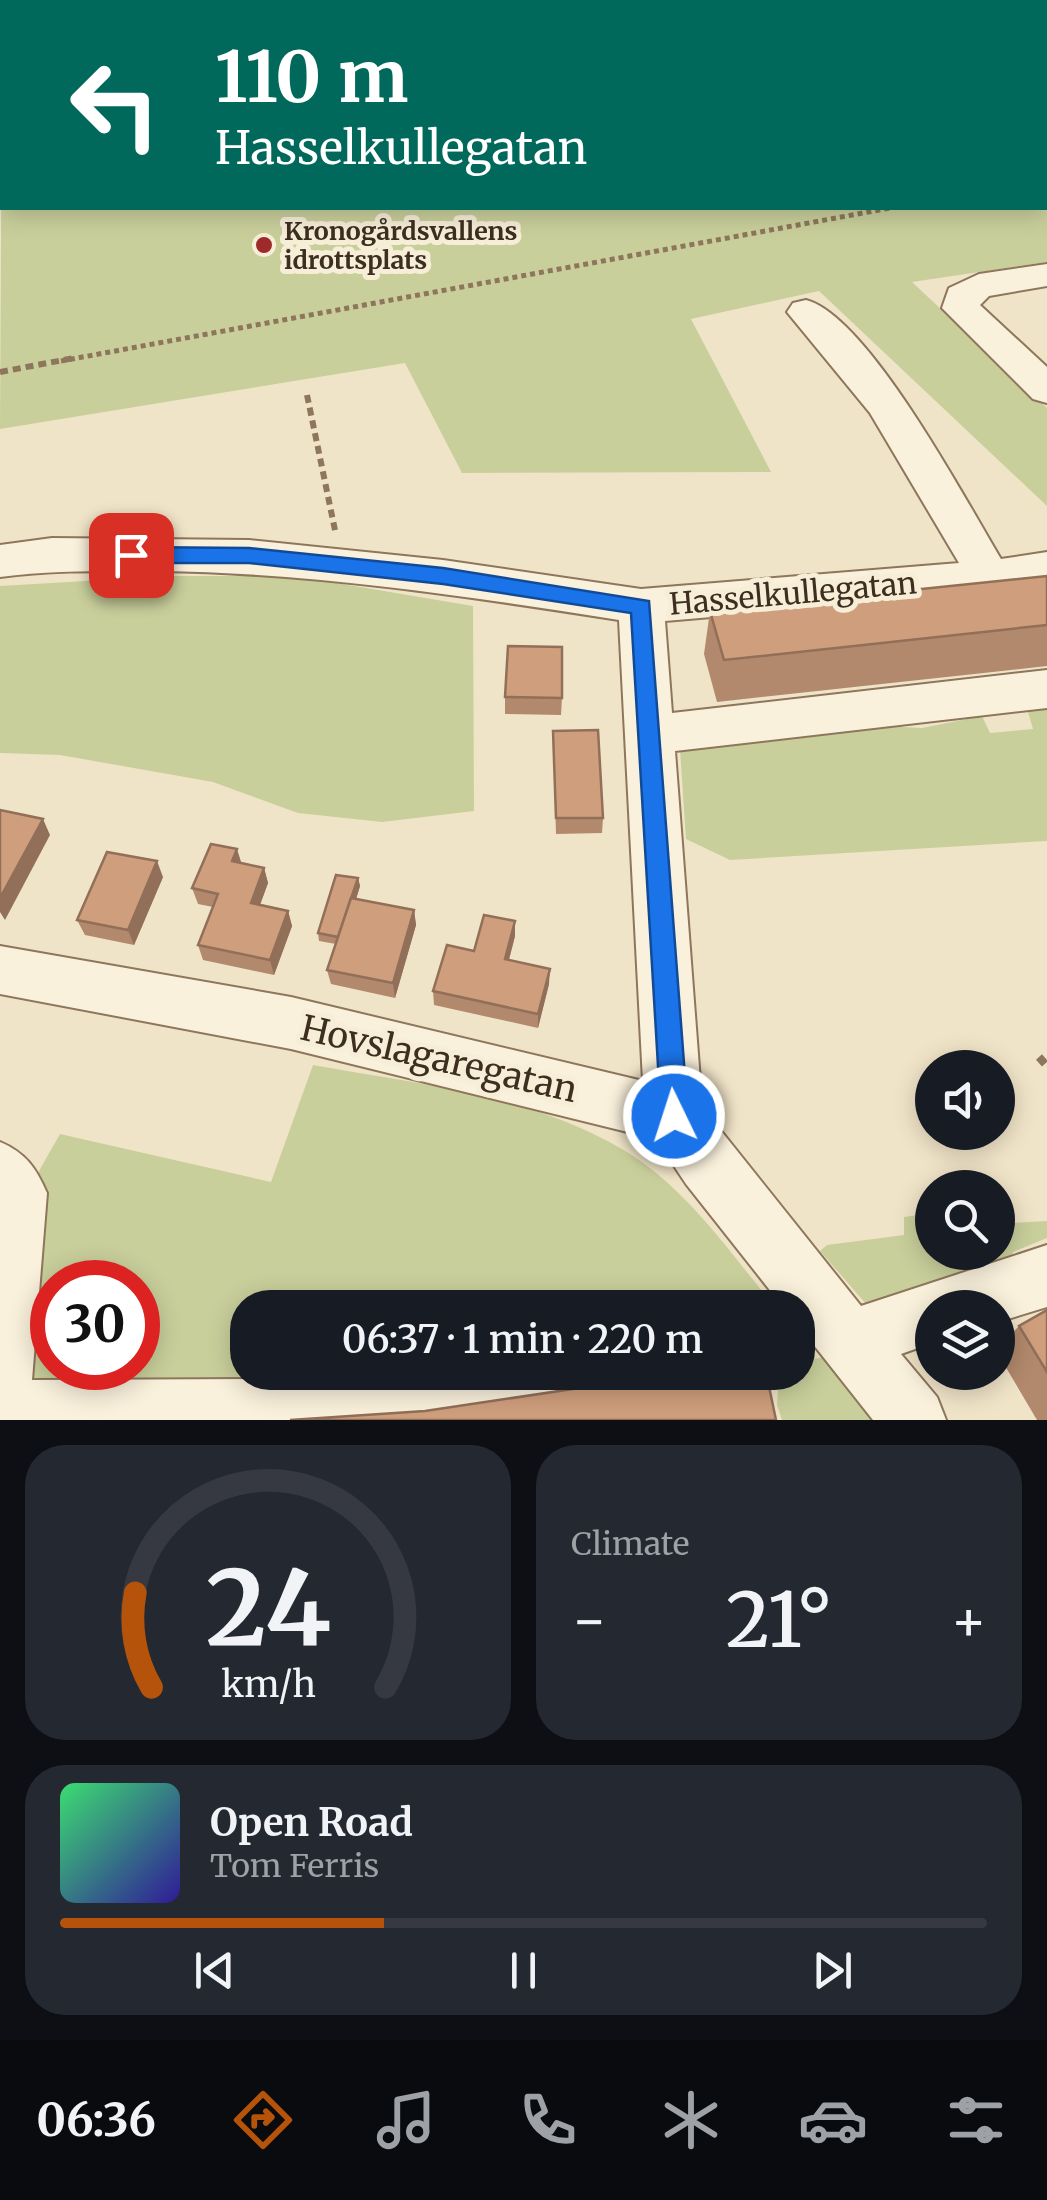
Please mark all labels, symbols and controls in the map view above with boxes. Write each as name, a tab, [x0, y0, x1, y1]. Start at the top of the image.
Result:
text: 110 m	[215, 33, 408, 121]
icon: left	[50, 40, 180, 170]
text: Hasselkullegatan	[215, 120, 587, 176]
place label: Kronogårdsvallens idrottsplats	[284, 215, 518, 276]
marker: Kronogårdsvallens idrottsplats	[253, 234, 275, 256]
pin	[89, 513, 174, 598]
icon: arrive	[104, 528, 159, 583]
street label: Hasselkullegatan	[668, 563, 918, 623]
street label: Hovslagaregatan	[296, 1006, 582, 1112]
map controls	[915, 1050, 1015, 1390]
button: sound	[915, 1050, 1015, 1150]
position arrow	[622, 1064, 726, 1168]
button: search	[915, 1170, 1015, 1270]
speed limit sign: 30	[30, 1260, 160, 1390]
button: layers	[915, 1290, 1015, 1390]
text: 06:37 · 1 min · 220 m	[342, 1316, 703, 1363]
text: Climate	[571, 1524, 689, 1564]
text: 24	[205, 1543, 331, 1673]
text: 21°	[726, 1573, 832, 1667]
text: −	[571, 1586, 608, 1655]
text: +	[950, 1586, 987, 1655]
text: km/h	[221, 1662, 315, 1707]
text: Open Road	[210, 1799, 413, 1846]
text: Tom Ferris	[210, 1846, 379, 1886]
icon: previous	[187, 1943, 242, 1998]
icon: pause	[496, 1943, 551, 1998]
icon: next	[805, 1943, 860, 1998]
icon: directions	[228, 2085, 298, 2155]
icon: music	[371, 2085, 441, 2155]
icon: phone	[513, 2085, 583, 2155]
icon: climate	[656, 2085, 726, 2155]
icon: car	[798, 2085, 868, 2155]
icon: filters	[941, 2085, 1011, 2155]
text: 06:36	[36, 2092, 156, 2148]

